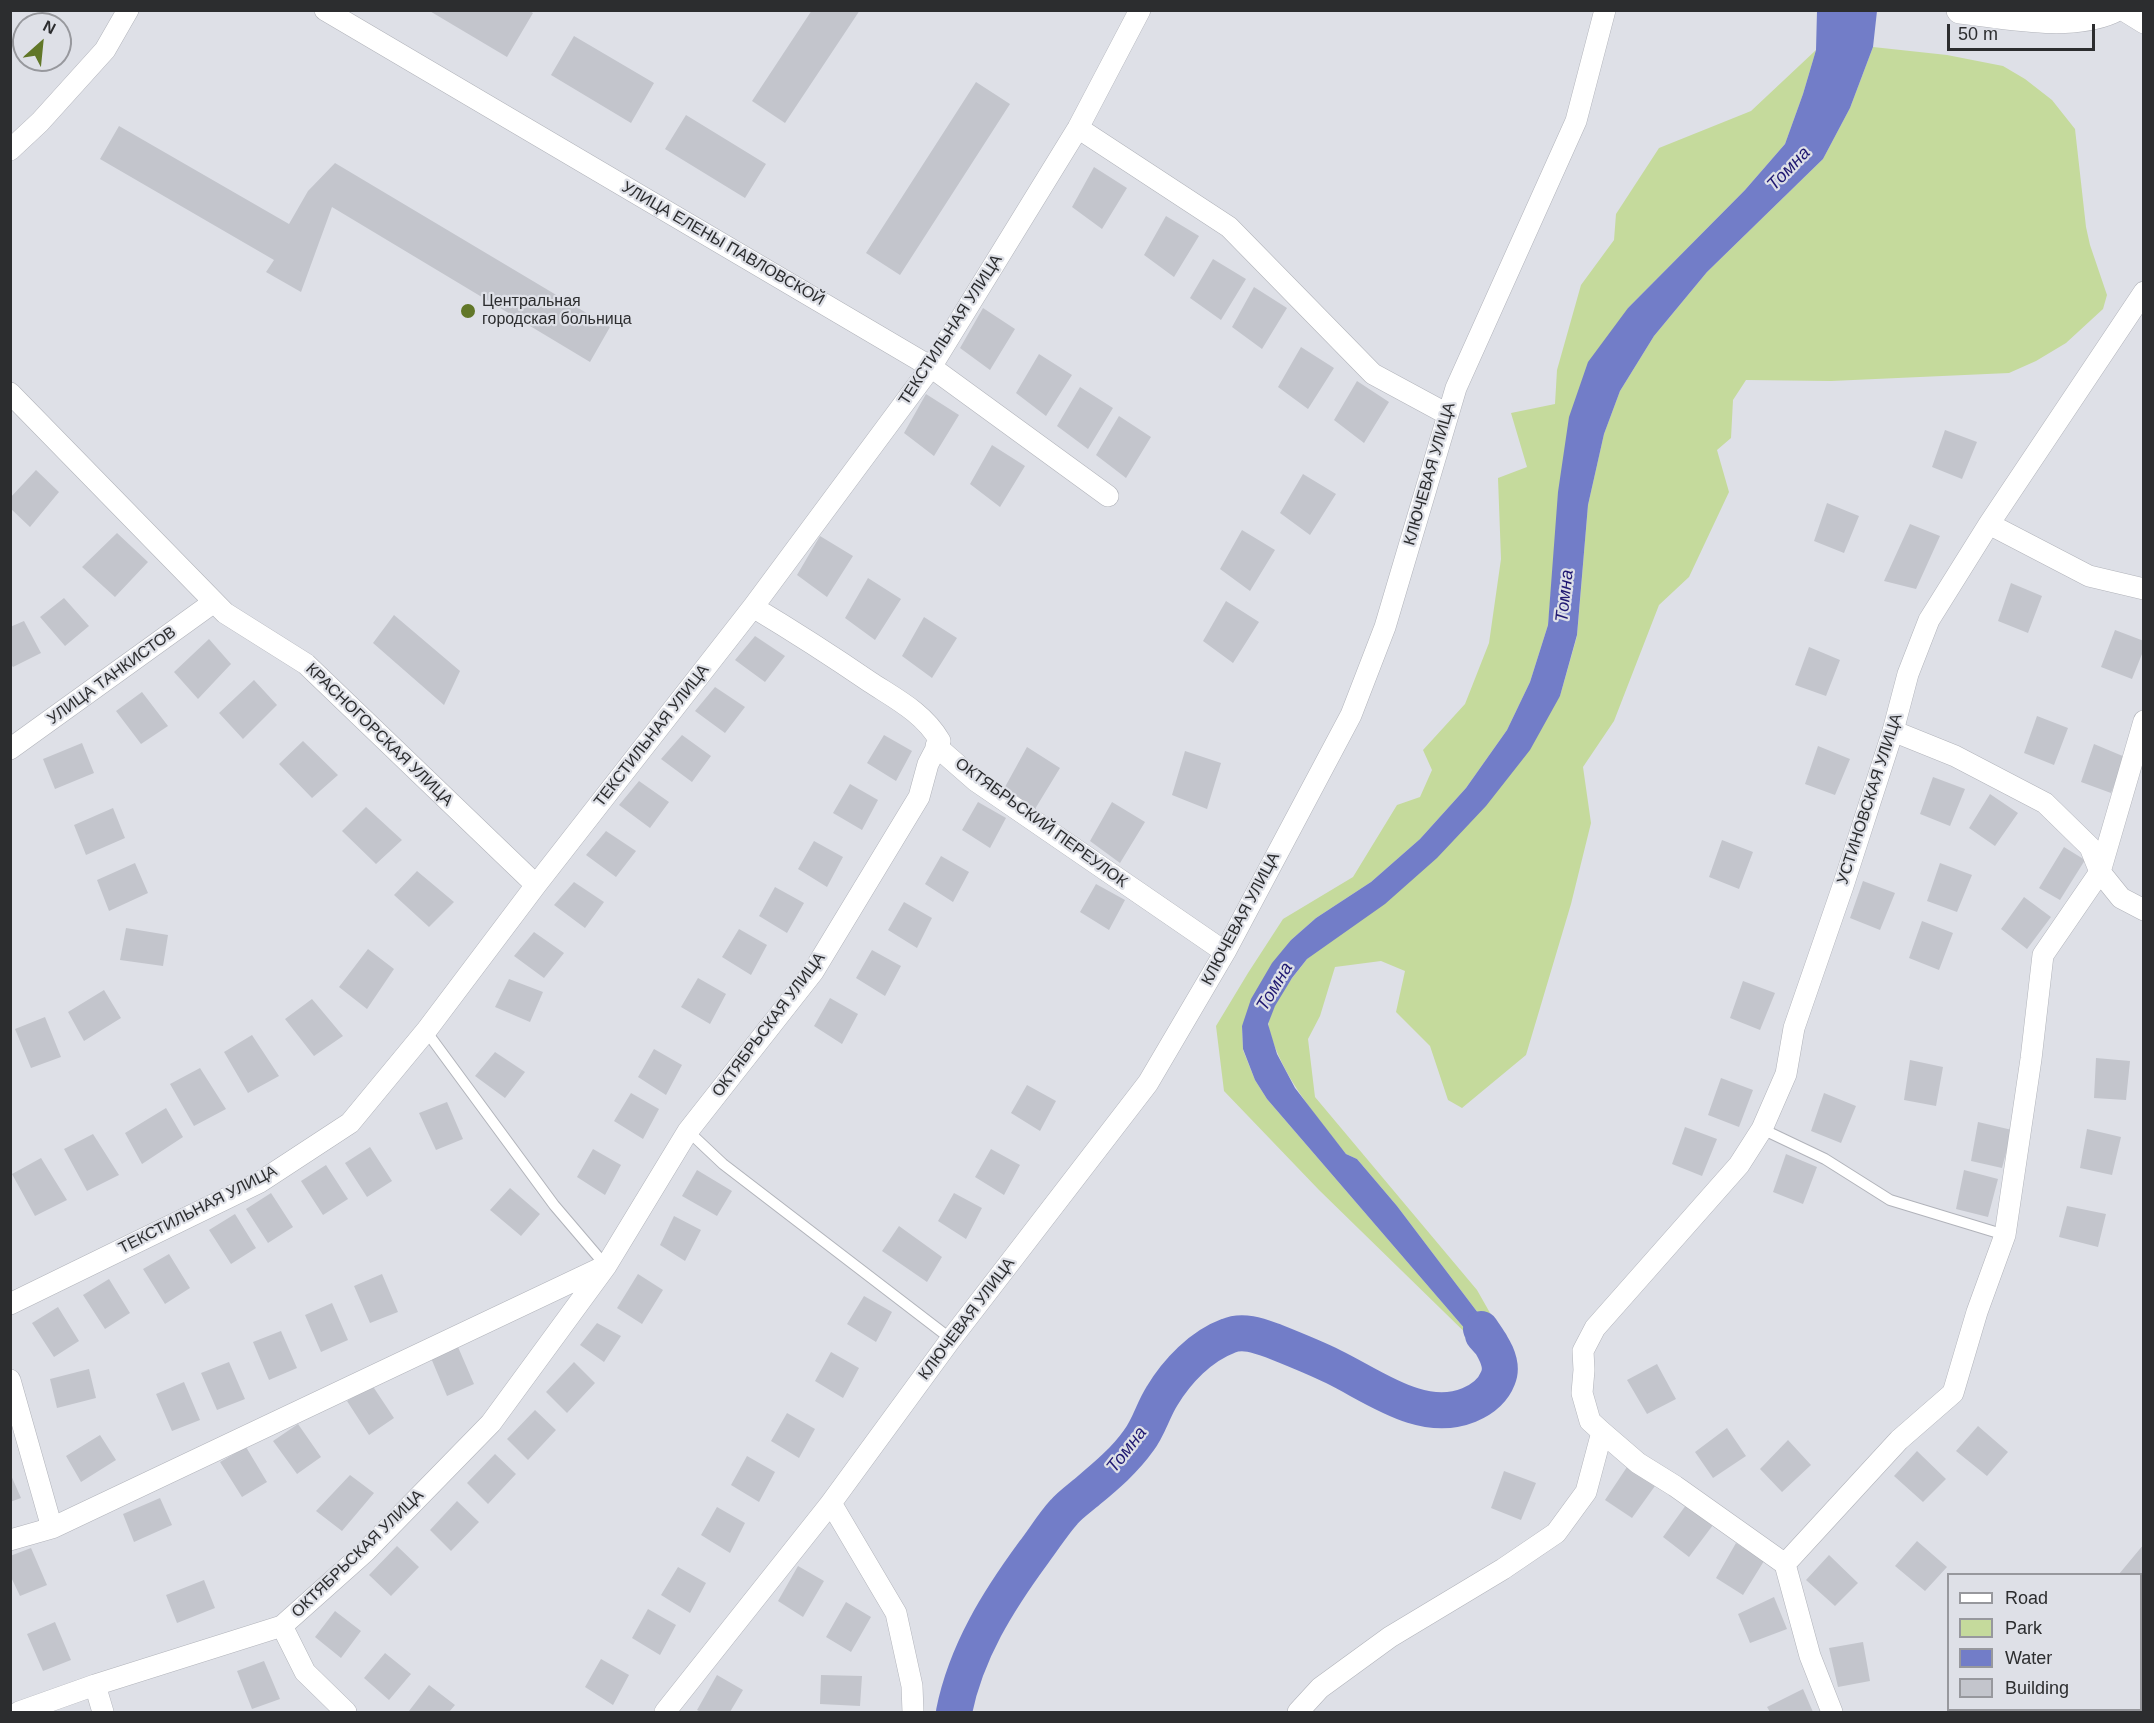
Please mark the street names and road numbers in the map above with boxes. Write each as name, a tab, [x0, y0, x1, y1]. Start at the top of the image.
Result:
street label: УЛИЦА ЕЛЕНЫ ПАВЛОВСКОЙ	[618, 178, 828, 310]
street label: ТЕКСТИЛЬНАЯ УЛИЦА	[895, 251, 1007, 409]
street label: КЛЮЧЕВАЯ УЛИЦА	[1400, 400, 1460, 548]
street label: УЛИЦА ТАНКИСТОВ	[44, 623, 180, 729]
street label: КРАСНОГОРСКАЯ УЛИЦА	[301, 660, 457, 810]
street label: ТЕКСТИЛЬНАЯ УЛИЦА	[590, 661, 714, 811]
street label: УСТИНОВСКАЯ УЛИЦА	[1833, 711, 1907, 887]
street label: ОКТЯБРЬСКИЙ ПЕРЕУЛОК	[951, 754, 1131, 892]
street label: КЛЮЧЕВАЯ УЛИЦА	[1198, 849, 1284, 989]
street label: ОКТЯБРЬСКАЯ УЛИЦА	[708, 949, 830, 1101]
street label: ТЕКСТИЛЬНАЯ УЛИЦА	[116, 1162, 280, 1258]
street label: КЛЮЧЕВАЯ УЛИЦА	[915, 1254, 1019, 1384]
street label: ОКТЯБРЬСКАЯ УЛИЦА	[288, 1486, 428, 1622]

